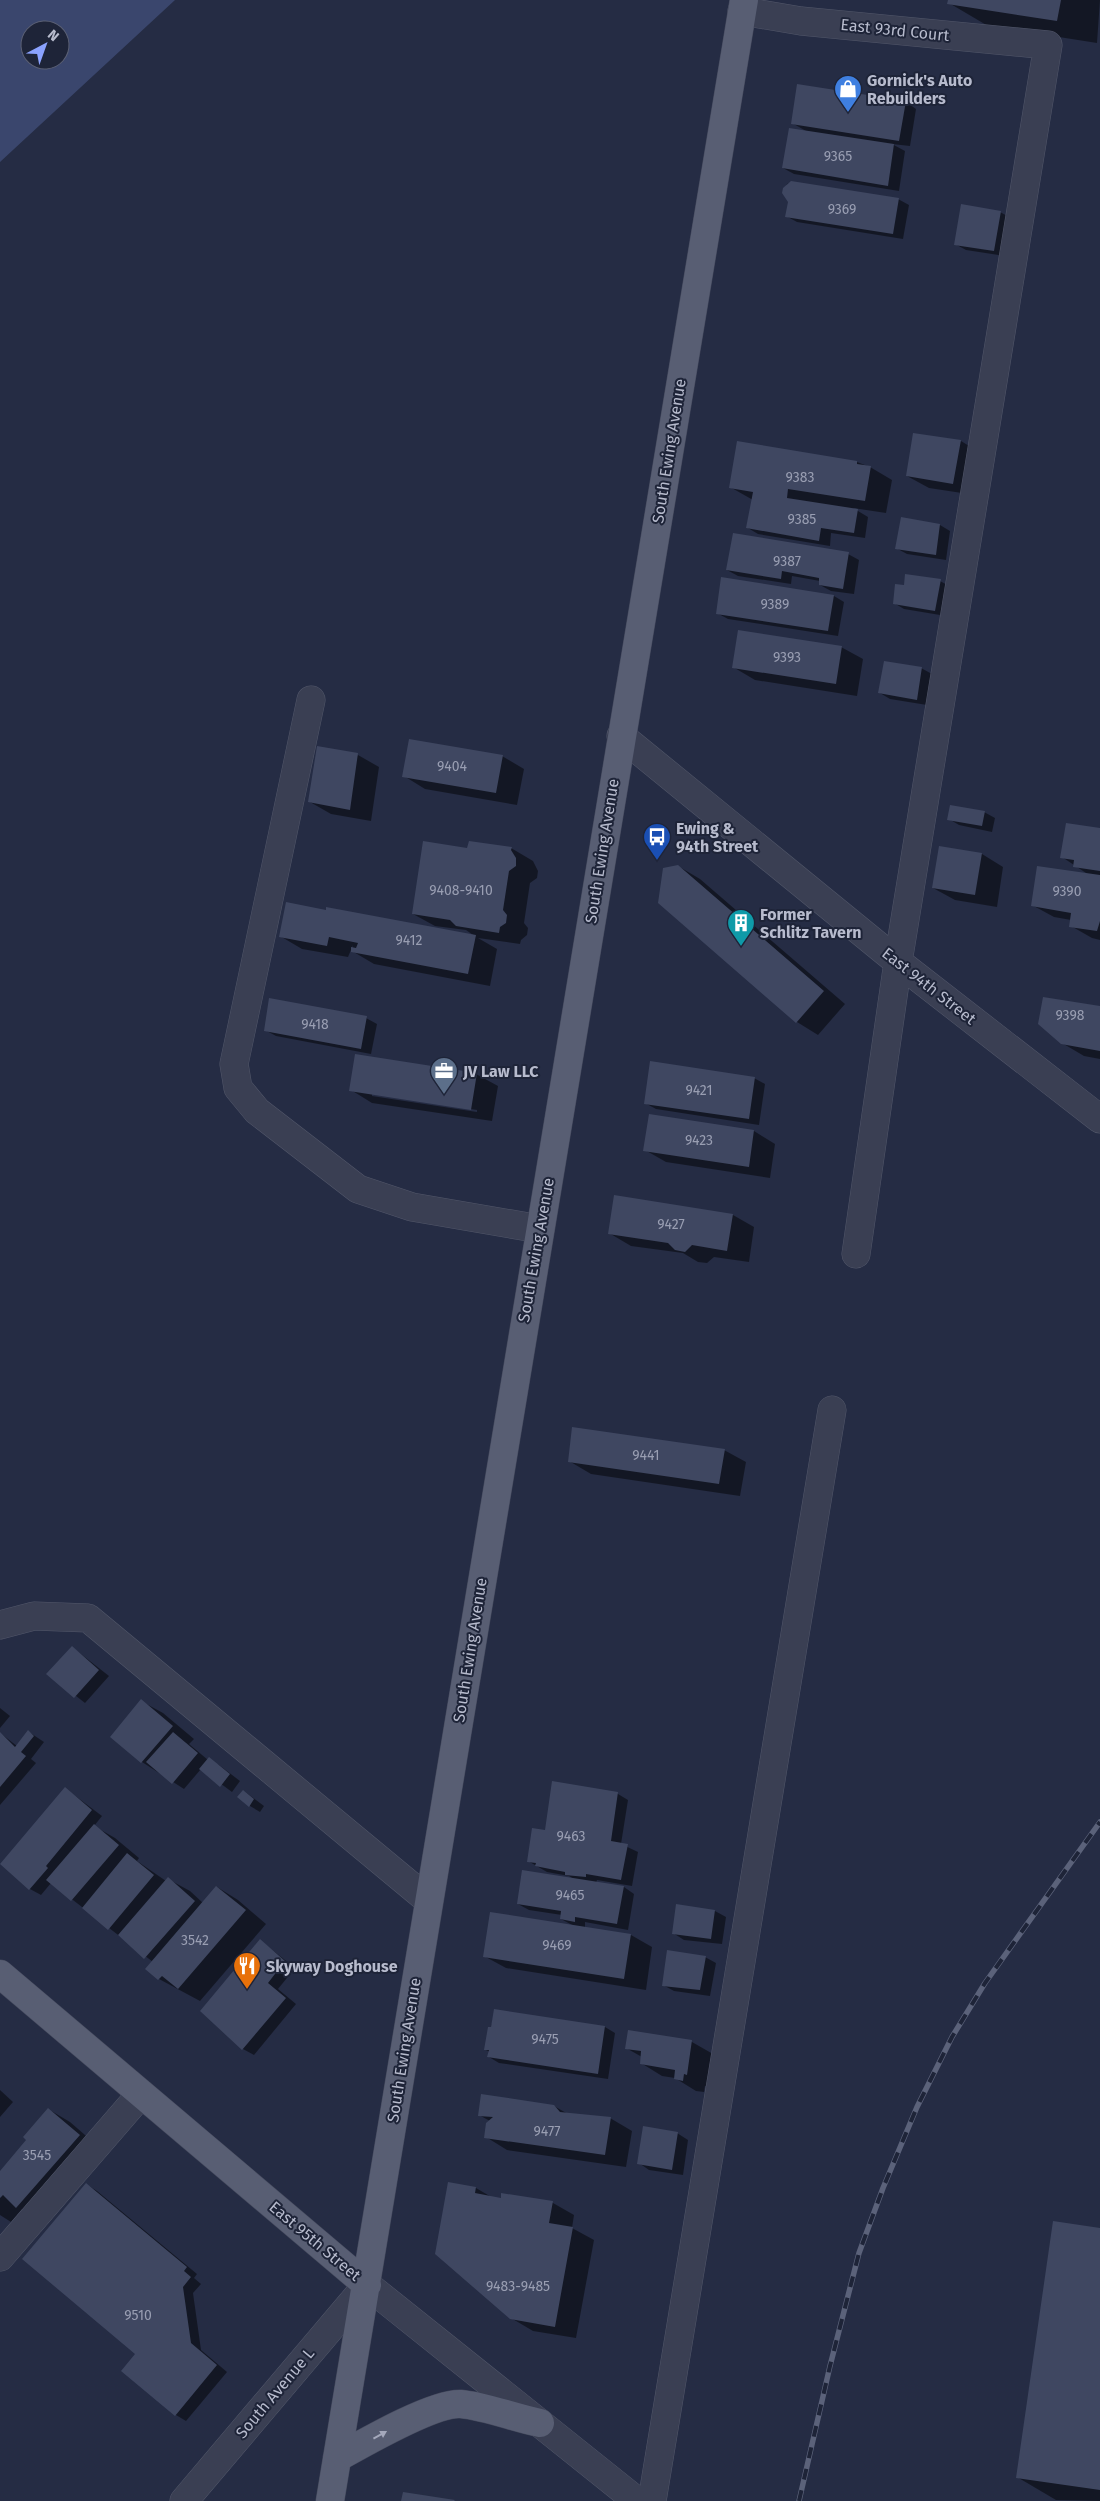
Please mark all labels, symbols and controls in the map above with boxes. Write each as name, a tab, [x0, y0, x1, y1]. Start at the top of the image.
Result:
street label: East 93rd Court	[840, 15, 951, 45]
north arrow	[20, 20, 70, 70]
text: N	[44, 26, 62, 45]
place label: Gornick's Auto Rebuilders	[867, 71, 972, 108]
shop icon: Gornick's Auto Rebuilders	[833, 74, 863, 113]
house number: 9365	[824, 148, 852, 165]
house number: 9369	[828, 201, 856, 218]
street label: South Ewing Avenue	[648, 377, 690, 525]
house number: 9383	[786, 469, 814, 486]
house number: 9385	[788, 511, 816, 528]
house number: 9387	[773, 553, 801, 570]
house number: 9389	[761, 596, 789, 613]
house number: 9393	[773, 649, 801, 666]
house number: 9404	[437, 758, 468, 775]
street label: South Ewing Avenue	[581, 777, 623, 925]
place label: Ewing & 94th Street	[676, 819, 759, 856]
bus stop icon: Ewing & 94th Street	[642, 822, 672, 861]
house number: 9408-9410	[429, 882, 493, 899]
house number: 9390	[1052, 883, 1082, 900]
place label: Former Schlitz Tavern	[760, 905, 862, 942]
building icon: Former Schlitz Tavern	[726, 908, 756, 947]
house number: 9412	[396, 932, 422, 949]
street label: East 94th Street	[878, 943, 980, 1029]
house number: 9398	[1056, 1007, 1085, 1024]
house number: 9418	[301, 1016, 329, 1033]
office icon: JV Law LLC	[429, 1056, 459, 1095]
place label: JV Law LLC	[462, 1062, 539, 1081]
house number: 9421	[685, 1082, 713, 1099]
house number: 9423	[685, 1132, 713, 1149]
street label: South Ewing Avenue	[514, 1176, 558, 1324]
house number: 9427	[657, 1216, 685, 1233]
house number: 9441	[632, 1447, 660, 1464]
street label: South Ewing Avenue	[449, 1576, 491, 1724]
house number: 9463	[557, 1828, 585, 1845]
house number: 9465	[555, 1887, 585, 1904]
house number: 3542	[181, 1932, 209, 1949]
house number: 9469	[542, 1937, 572, 1954]
restaurant icon: Skyway Doghouse	[232, 1951, 262, 1990]
place label: Skyway Doghouse	[266, 1957, 398, 1976]
street label: South Ewing Avenue	[383, 1976, 425, 2124]
house number: 9475	[531, 2031, 559, 2048]
house number: 9477	[534, 2123, 560, 2140]
house number: 3545	[23, 2147, 51, 2164]
street label: East 95th Street	[265, 2197, 365, 2285]
house number: 9483-9485	[486, 2278, 550, 2295]
house number: 9510	[124, 2307, 152, 2324]
street label: South Avenue L	[232, 2344, 318, 2442]
one-way arrow	[372, 2431, 387, 2439]

